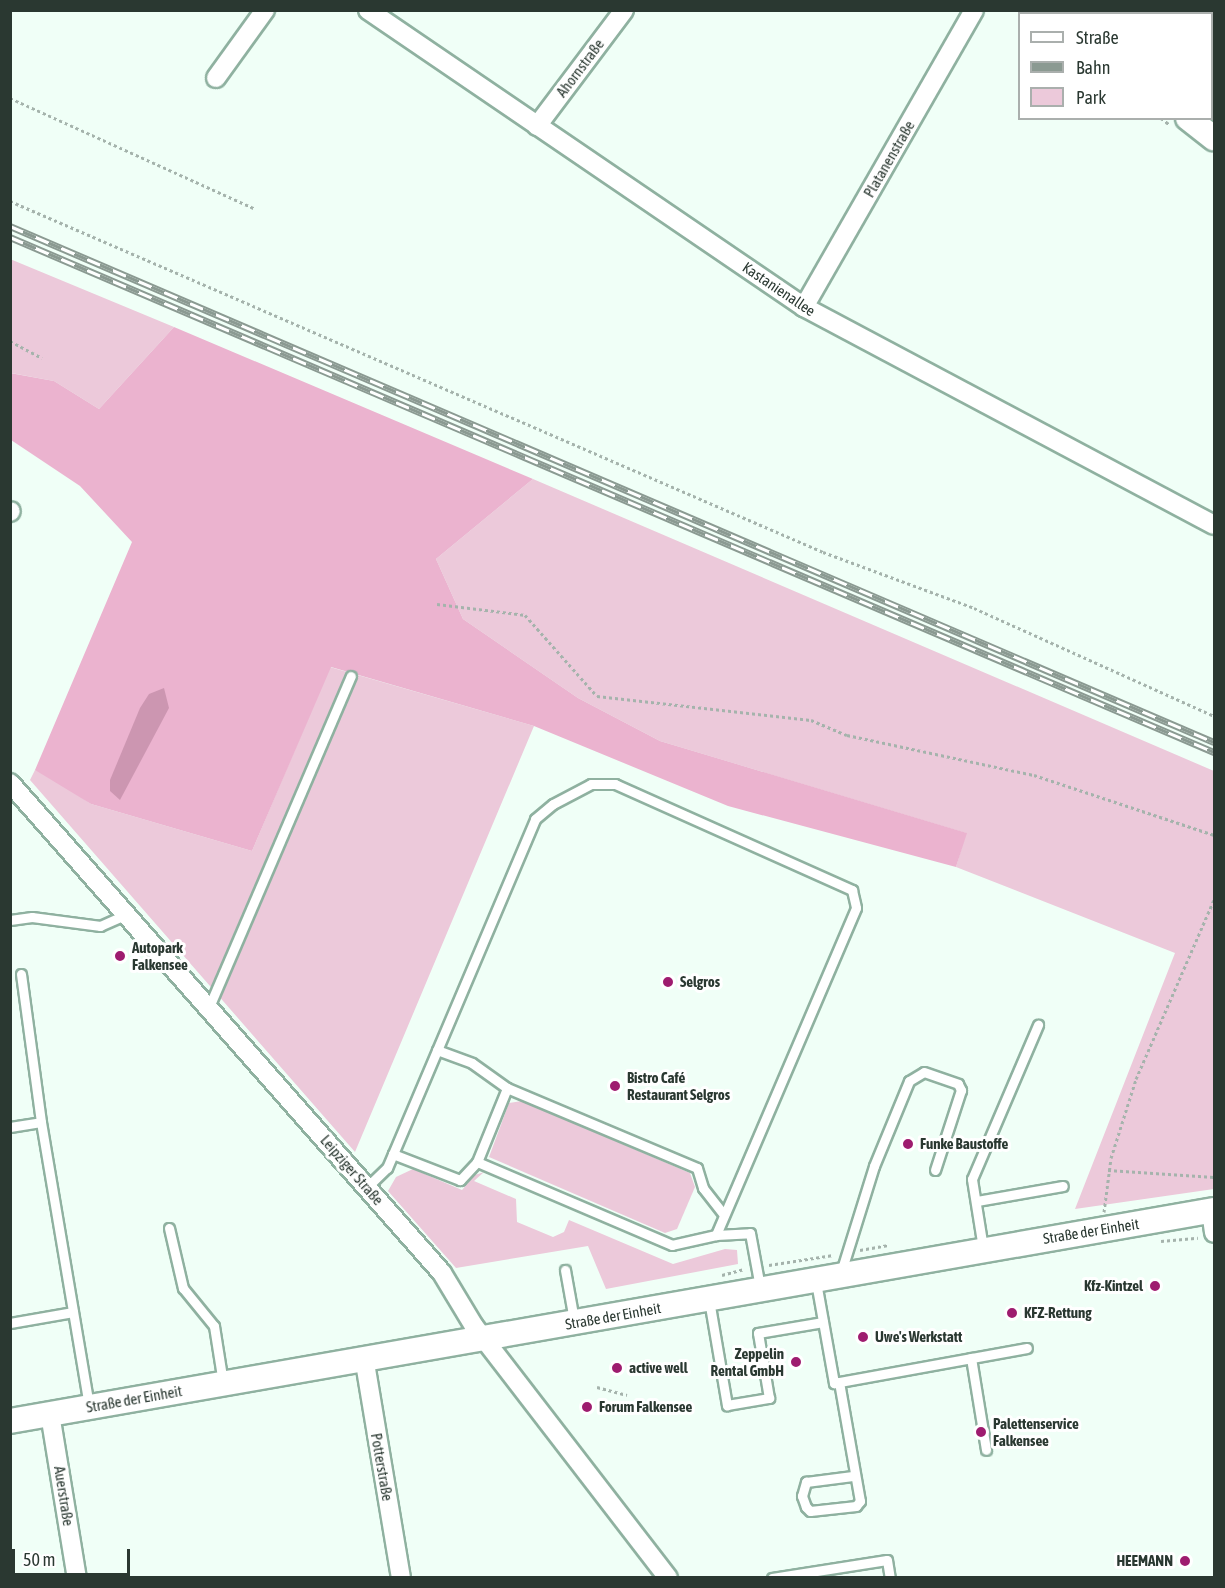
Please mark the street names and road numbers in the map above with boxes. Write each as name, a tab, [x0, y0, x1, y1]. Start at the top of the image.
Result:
street label: Ahornstraße	[552, 35, 608, 101]
street label: Platanenstraße	[860, 117, 918, 201]
street label: Kastanienallee	[739, 258, 819, 320]
street label: Leipziger Straße	[317, 1131, 387, 1209]
street label: Straße der Einheit	[1042, 1215, 1140, 1247]
street label: Straße der Einheit	[564, 1299, 662, 1333]
street label: Straße der Einheit	[85, 1382, 183, 1416]
street label: Potterstraße	[367, 1432, 397, 1502]
street label: Auerstraße	[50, 1465, 78, 1527]

